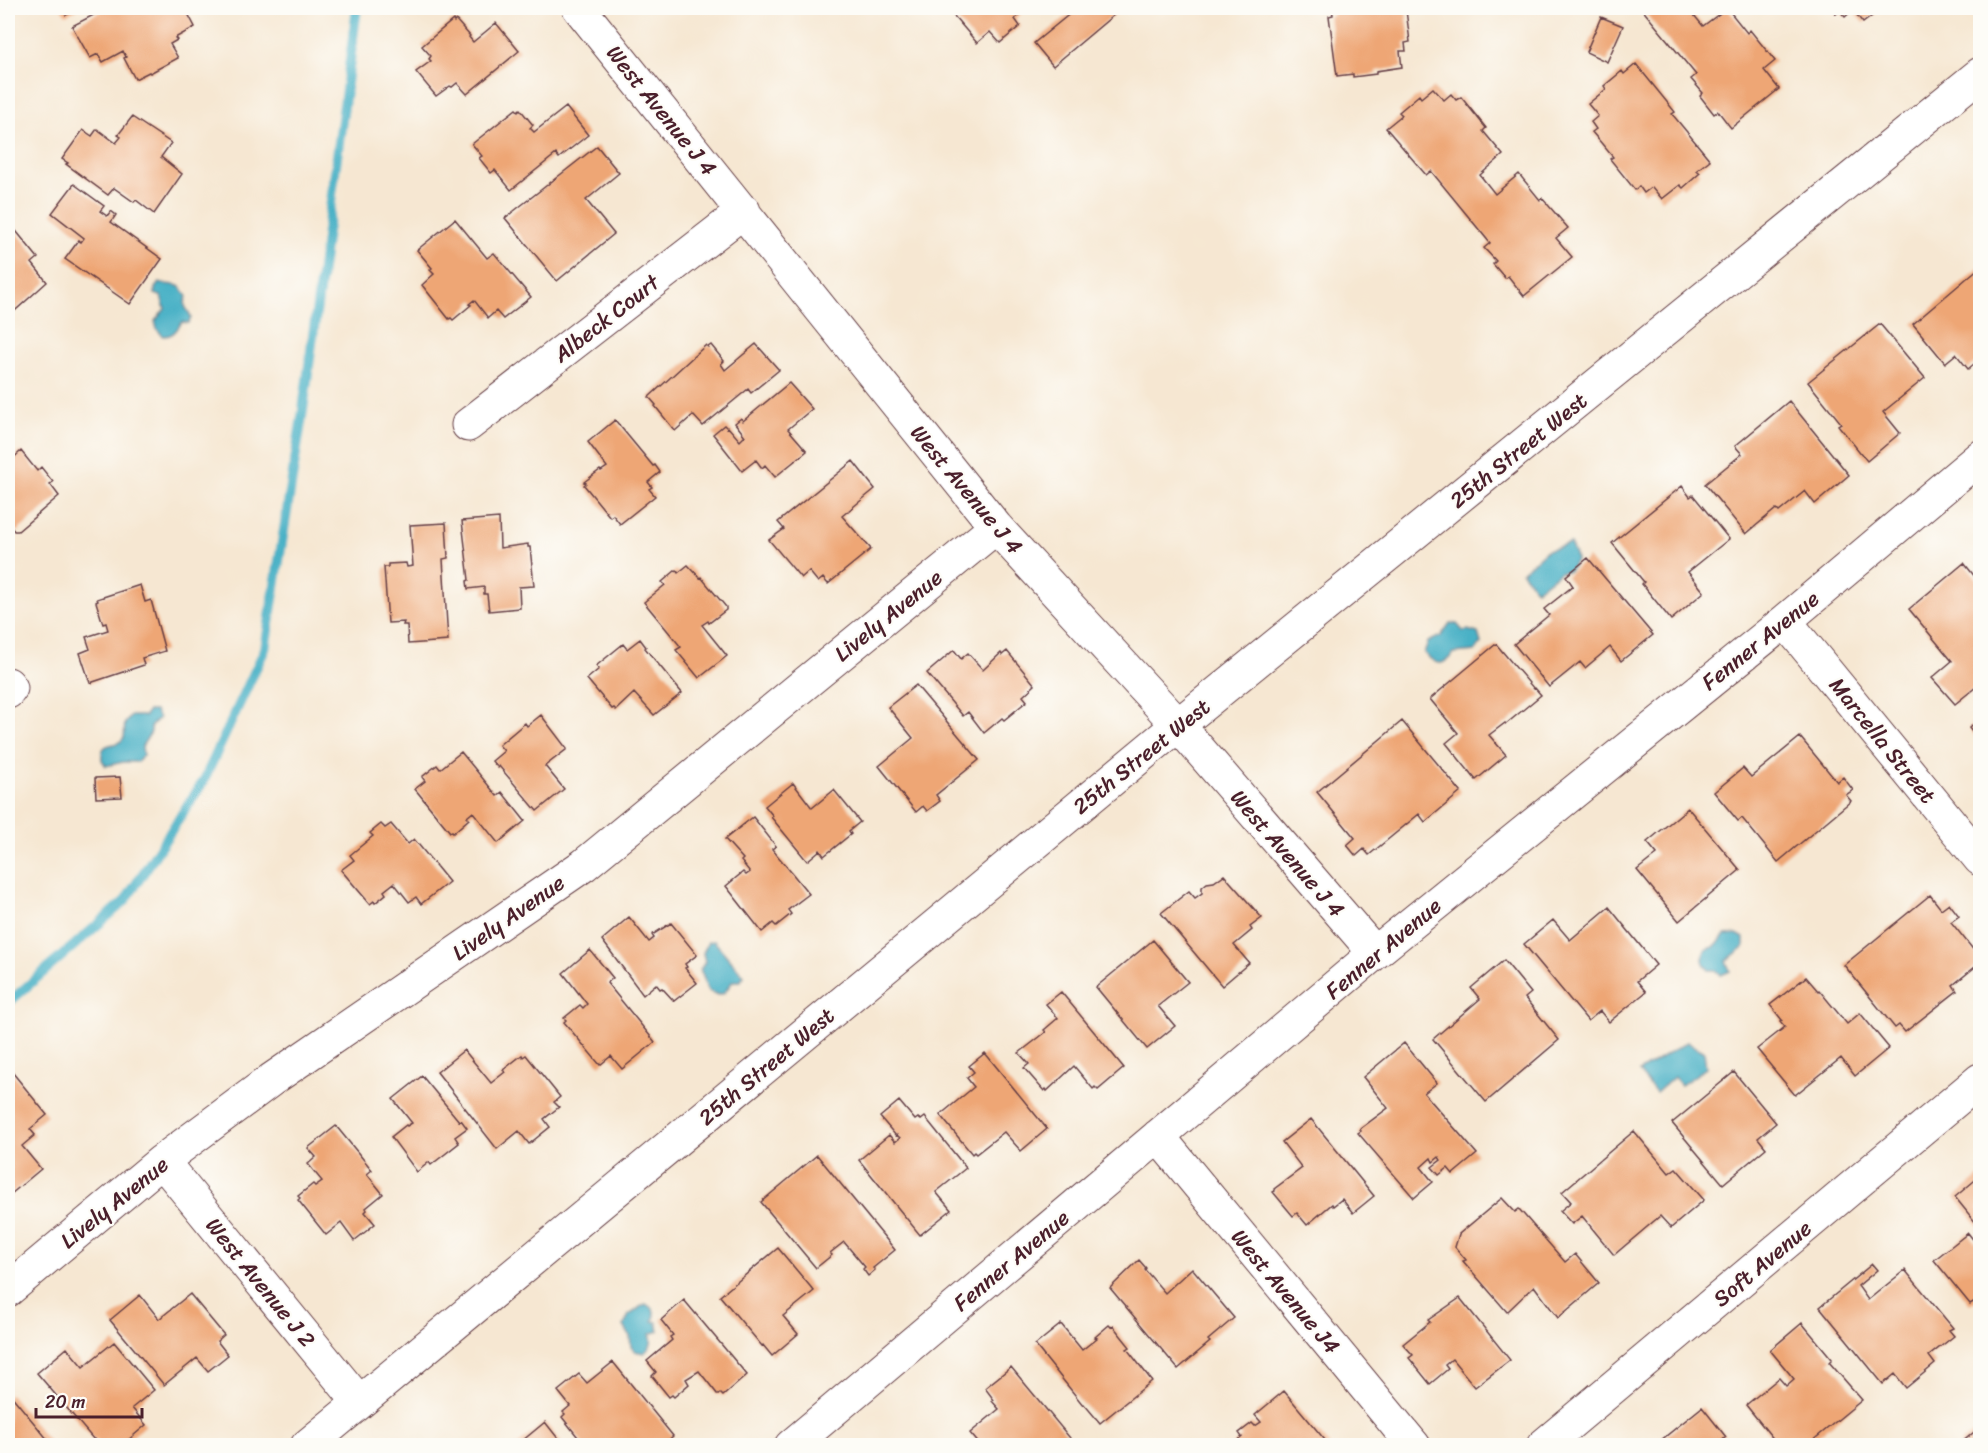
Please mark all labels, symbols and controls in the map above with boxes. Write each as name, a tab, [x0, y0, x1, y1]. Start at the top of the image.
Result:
street label: West Avenue J 4	[596, 36, 727, 185]
street label: Albeck Court	[544, 263, 669, 373]
street label: 25th Street West	[1440, 382, 1596, 519]
street label: West Avenue J 4	[900, 415, 1033, 563]
street label: Lively Avenue	[825, 559, 952, 672]
street label: Fenner Avenue	[1692, 580, 1828, 701]
street label: Marcella Street	[1819, 668, 1947, 813]
street label: 25th Street West	[1063, 688, 1219, 825]
street label: West Avenue J 4	[1220, 780, 1355, 927]
street label: Lively Avenue	[443, 864, 573, 971]
street label: Fenner Avenue	[1316, 887, 1451, 1009]
street label: 25th Street West	[689, 997, 844, 1136]
street label: Lively Avenue	[51, 1146, 178, 1259]
street label: Fenner Avenue	[944, 1199, 1079, 1321]
street label: West Avenue J 2	[195, 1208, 326, 1357]
street label: Soft Avenue	[1704, 1210, 1821, 1317]
street label: West Avenue J4	[1221, 1220, 1350, 1363]
scale bar	[36, 1381, 142, 1419]
text: 20 m	[45, 1386, 85, 1418]

